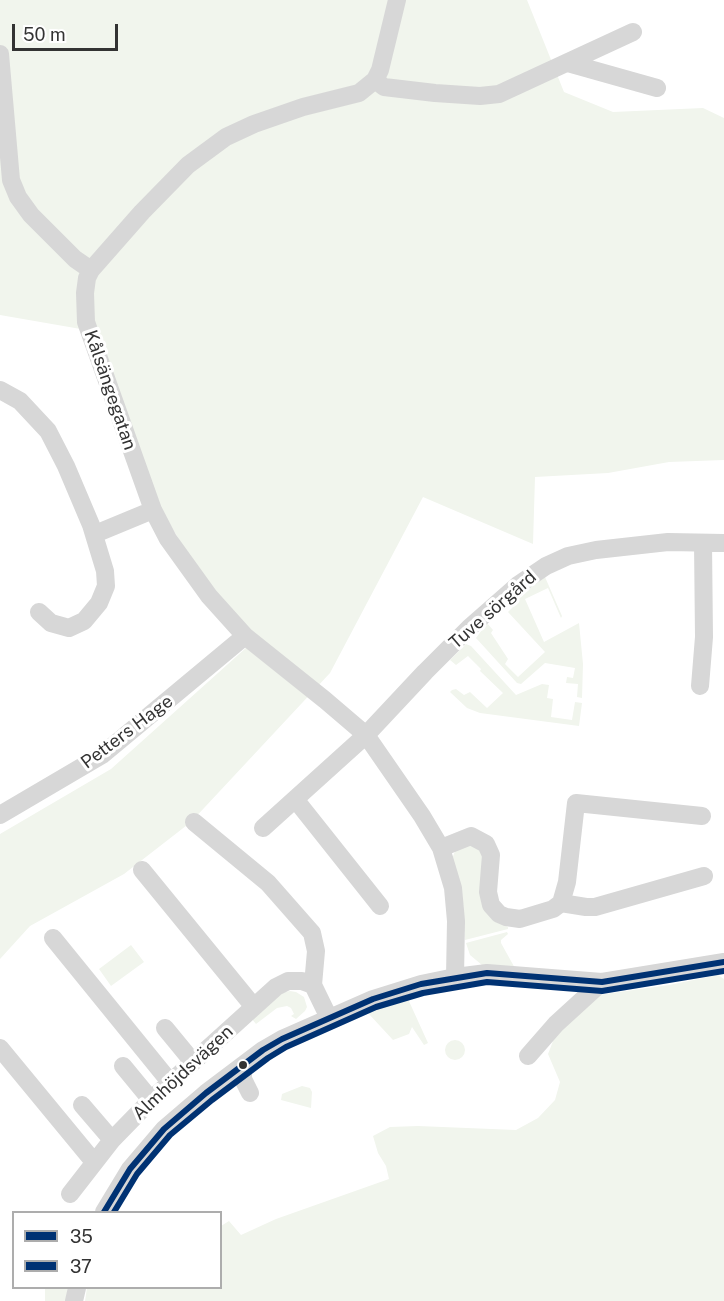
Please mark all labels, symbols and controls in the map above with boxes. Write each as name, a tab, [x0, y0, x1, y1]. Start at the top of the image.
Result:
scale bar	[15, 12, 122, 50]
text: 50 m	[23, 24, 66, 45]
street label: Kålsängegatan	[79, 327, 141, 453]
street label: Tuve sörgård	[445, 566, 541, 654]
street label: Petters Hage	[77, 690, 177, 774]
street label: Almhöjdsvägen	[128, 1021, 238, 1125]
unlabelled marker	[237, 1059, 249, 1071]
legend	[12, 1211, 222, 1289]
text: 35	[70, 1226, 93, 1247]
text: 37	[70, 1256, 92, 1277]

